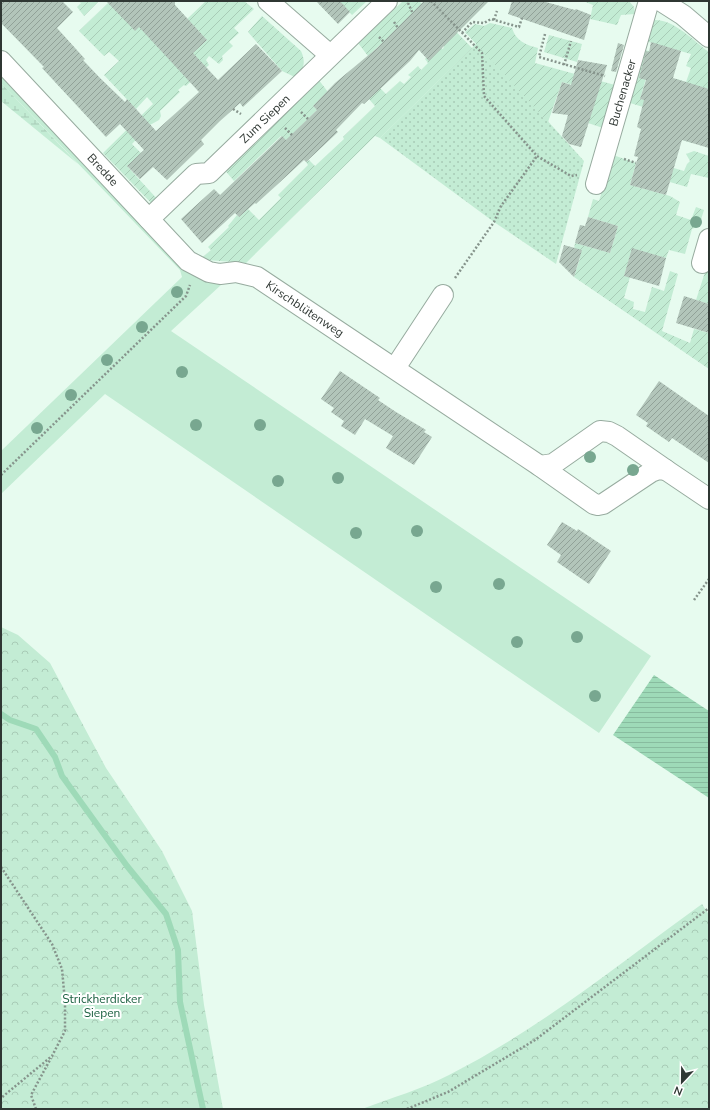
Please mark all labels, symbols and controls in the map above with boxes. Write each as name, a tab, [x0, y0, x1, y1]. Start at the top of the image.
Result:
street label: Buchenacker	[605, 57, 640, 128]
street label: Zum Siepen	[236, 91, 294, 147]
street label: Bredde	[84, 150, 122, 190]
street label: Kirschblütenweg	[263, 277, 347, 341]
park label: Strickherdicker Siepen	[62, 991, 142, 1021]
north arrow	[662, 1062, 702, 1102]
text: N	[672, 1082, 685, 1099]

